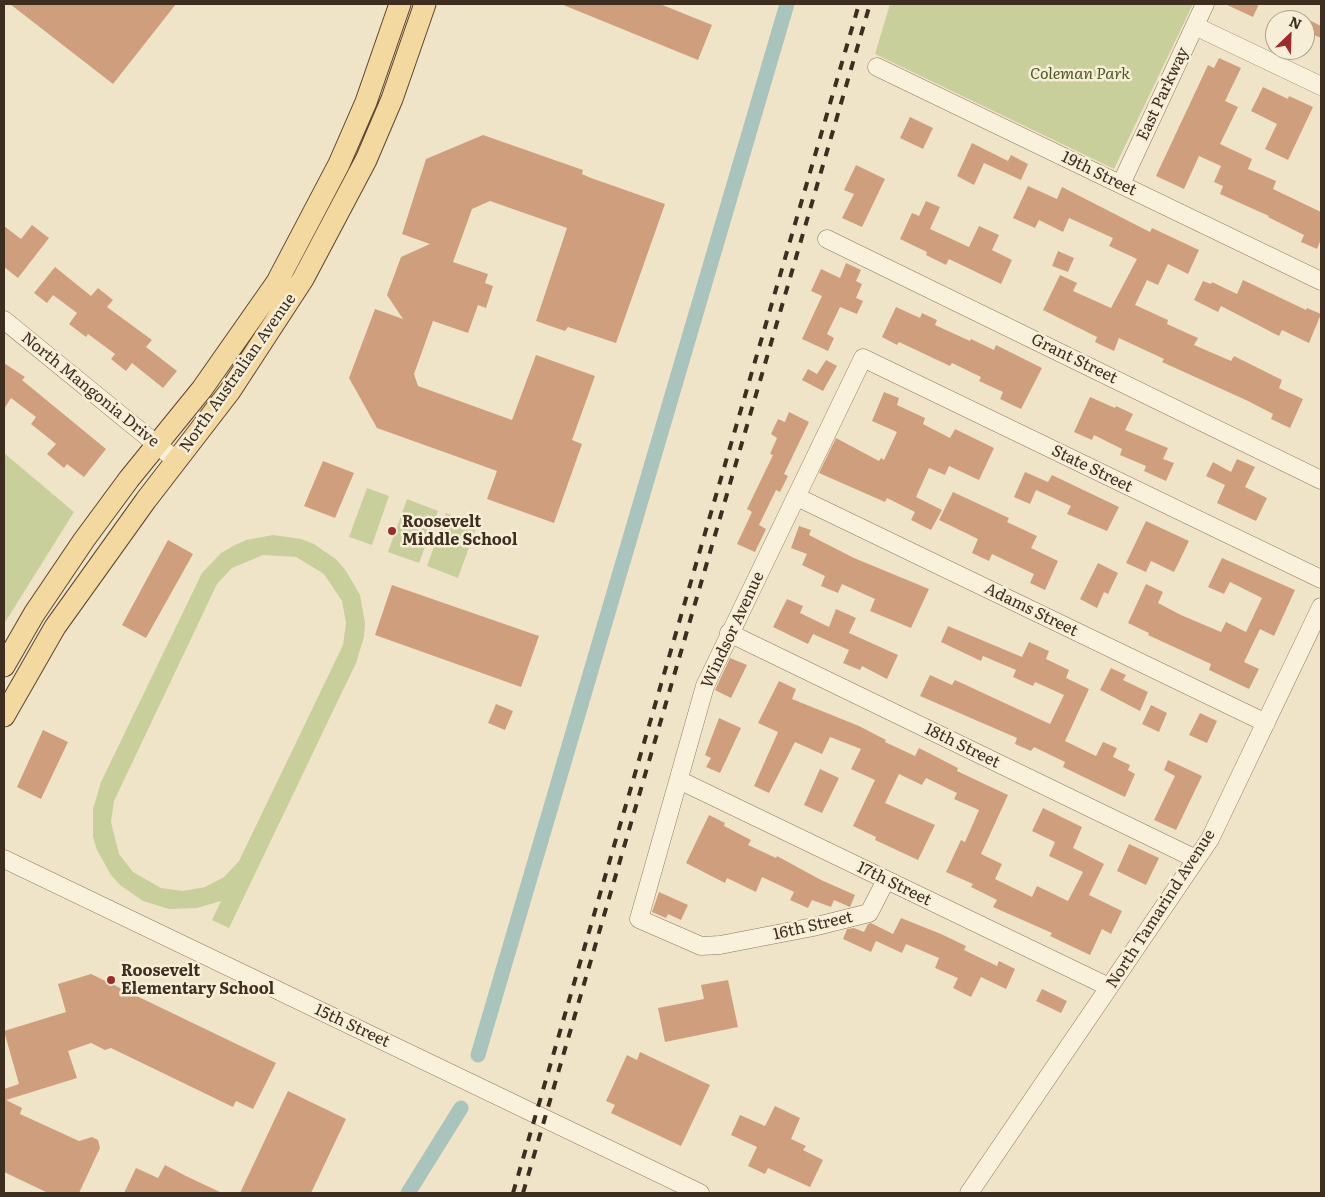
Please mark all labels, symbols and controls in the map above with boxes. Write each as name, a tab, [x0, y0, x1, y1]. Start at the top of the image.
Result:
north arrow	[1265, 10, 1315, 60]
text: N	[1286, 11, 1305, 34]
street label: East Parkway	[1133, 44, 1193, 144]
park label: Coleman Park	[1030, 64, 1130, 84]
street label: 19th Street	[1058, 148, 1140, 200]
street label: North Australian Avenue	[176, 290, 300, 456]
street label: North Mangonia Drive	[17, 328, 163, 452]
street label: Grant Street	[1028, 330, 1120, 388]
street label: State Street	[1048, 441, 1136, 497]
place label: Roosevelt Middle School	[402, 512, 517, 550]
marker: Roosevelt Middle School	[386, 525, 398, 537]
street label: Windsor Avenue	[698, 569, 768, 691]
street label: Adams Street	[981, 579, 1081, 641]
street label: 18th Street	[921, 720, 1003, 772]
street label: North Tamarind Avenue	[1102, 826, 1220, 992]
street label: 17th Street	[854, 858, 934, 910]
street label: 16th Street	[771, 908, 855, 944]
place label: Roosevelt Elementary School	[121, 961, 274, 999]
marker: Roosevelt Elementary School	[105, 974, 117, 986]
street label: 15th Street	[311, 1000, 393, 1052]

